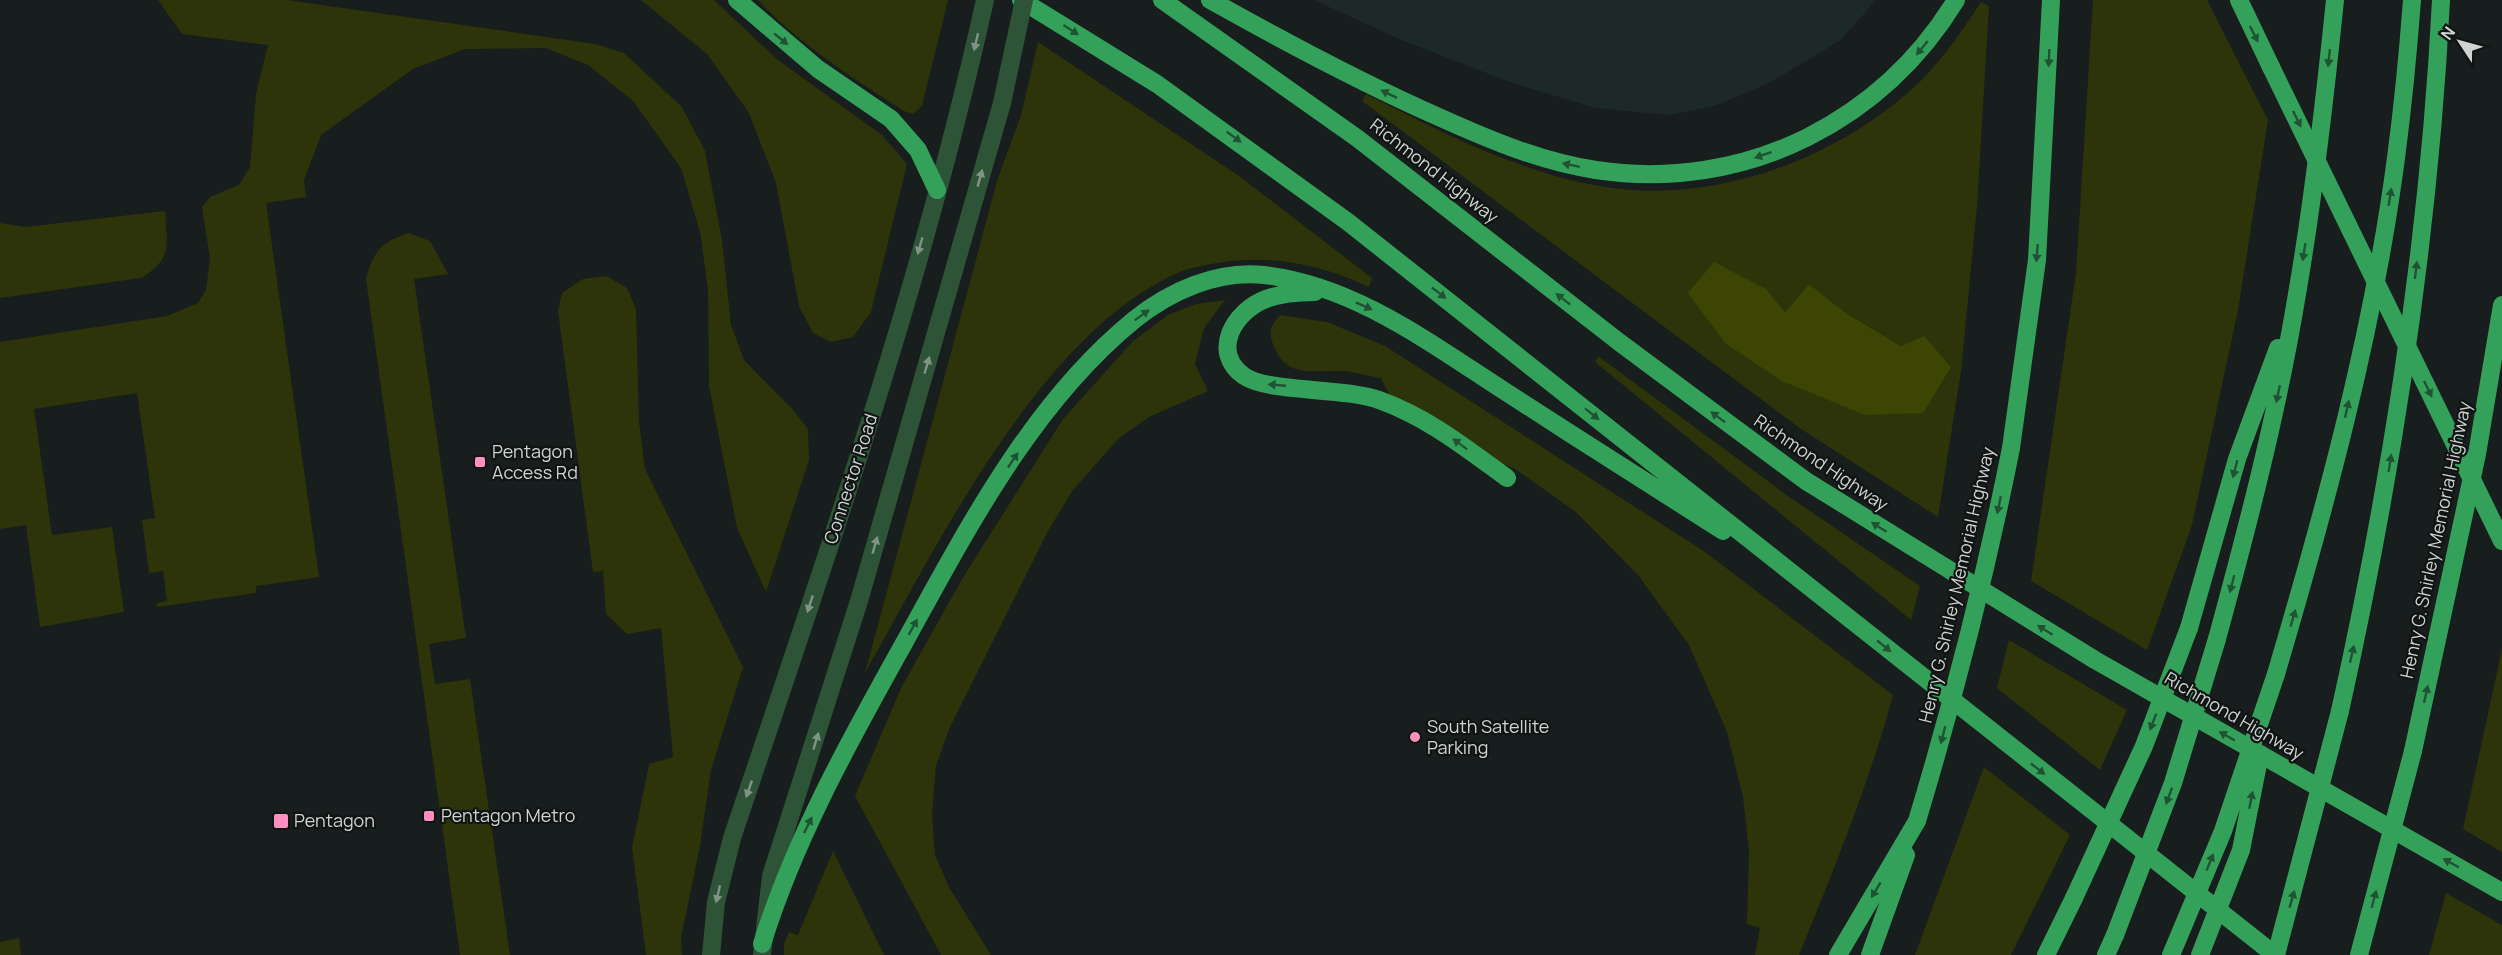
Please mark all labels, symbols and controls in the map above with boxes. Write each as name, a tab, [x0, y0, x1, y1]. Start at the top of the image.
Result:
north arrow	[2430, 12, 2490, 72]
text: N	[2436, 22, 2460, 44]
one-way arrow	[1063, 24, 1079, 35]
one-way arrow	[2250, 25, 2259, 42]
one-way arrow	[773, 32, 788, 45]
one-way arrow	[971, 32, 980, 51]
one-way arrow	[1916, 40, 1929, 55]
one-way arrow	[2044, 49, 2054, 68]
one-way arrow	[2324, 49, 2334, 68]
one-way arrow	[1380, 90, 1398, 100]
one-way arrow	[2292, 111, 2301, 128]
street label: Richmond Highway	[1365, 112, 1504, 228]
one-way arrow	[1225, 131, 1241, 143]
one-way arrow	[1754, 151, 1772, 161]
one-way arrow	[1561, 159, 1580, 169]
one-way arrow	[976, 168, 985, 186]
one-way arrow	[2386, 188, 2395, 207]
one-way arrow	[915, 237, 925, 255]
one-way arrow	[2299, 242, 2308, 261]
one-way arrow	[2032, 244, 2042, 263]
one-way arrow	[2412, 260, 2421, 279]
one-way arrow	[1431, 287, 1447, 300]
one-way arrow	[1555, 292, 1571, 305]
one-way arrow	[1355, 302, 1373, 312]
one-way arrow	[1134, 309, 1149, 321]
one-way arrow	[922, 356, 932, 374]
one-way arrow	[1268, 380, 1287, 390]
one-way arrow	[2423, 381, 2433, 398]
one-way arrow	[2273, 385, 2282, 404]
street label: Henry G. Shirley Memorial Highway	[2394, 399, 2476, 681]
one-way arrow	[2342, 400, 2352, 418]
one-way arrow	[1584, 407, 1600, 420]
street label: Richmond Highway	[1750, 408, 1894, 516]
street label: Connector Road	[818, 411, 882, 547]
one-way arrow	[1711, 411, 1727, 423]
one-way arrow	[1452, 438, 1467, 450]
place label: Pentagon Access Rd	[492, 439, 578, 484]
street label: Henry G. Shirley Memorial Highway	[1913, 444, 2000, 725]
one-way arrow	[1007, 452, 1019, 468]
one-way arrow	[2385, 453, 2394, 472]
marker: Pentagon Access Rd	[473, 455, 487, 469]
one-way arrow	[2229, 460, 2239, 478]
one-way arrow	[1994, 496, 2004, 514]
one-way arrow	[1871, 522, 1887, 533]
one-way arrow	[871, 536, 880, 554]
one-way arrow	[2227, 575, 2236, 593]
one-way arrow	[805, 595, 815, 613]
one-way arrow	[2289, 609, 2298, 627]
one-way arrow	[908, 618, 918, 635]
one-way arrow	[2037, 624, 2053, 635]
one-way arrow	[1876, 640, 1891, 652]
one-way arrow	[2348, 645, 2358, 664]
street label: Richmond Highway	[2160, 665, 2309, 765]
one-way arrow	[2422, 685, 2431, 704]
one-way arrow	[2148, 713, 2157, 731]
place label: South Satellite Parking	[1427, 714, 1549, 759]
one-way arrow	[1937, 726, 1947, 744]
marker: South Satellite Parking	[1408, 730, 1422, 744]
one-way arrow	[2218, 731, 2235, 741]
one-way arrow	[812, 732, 821, 750]
one-way arrow	[2031, 763, 2046, 775]
one-way arrow	[743, 780, 753, 798]
one-way arrow	[2163, 787, 2173, 805]
one-way arrow	[2247, 791, 2256, 810]
place label: Pentagon Metro	[441, 803, 575, 827]
place label: Pentagon	[294, 808, 375, 832]
marker: Pentagon Metro	[422, 809, 436, 823]
marker: Pentagon	[272, 812, 290, 830]
one-way arrow	[802, 816, 812, 834]
one-way arrow	[2205, 853, 2215, 871]
one-way arrow	[2443, 858, 2459, 869]
one-way arrow	[1871, 882, 1882, 898]
one-way arrow	[713, 885, 723, 904]
one-way arrow	[2370, 889, 2379, 907]
one-way arrow	[2287, 890, 2297, 908]

